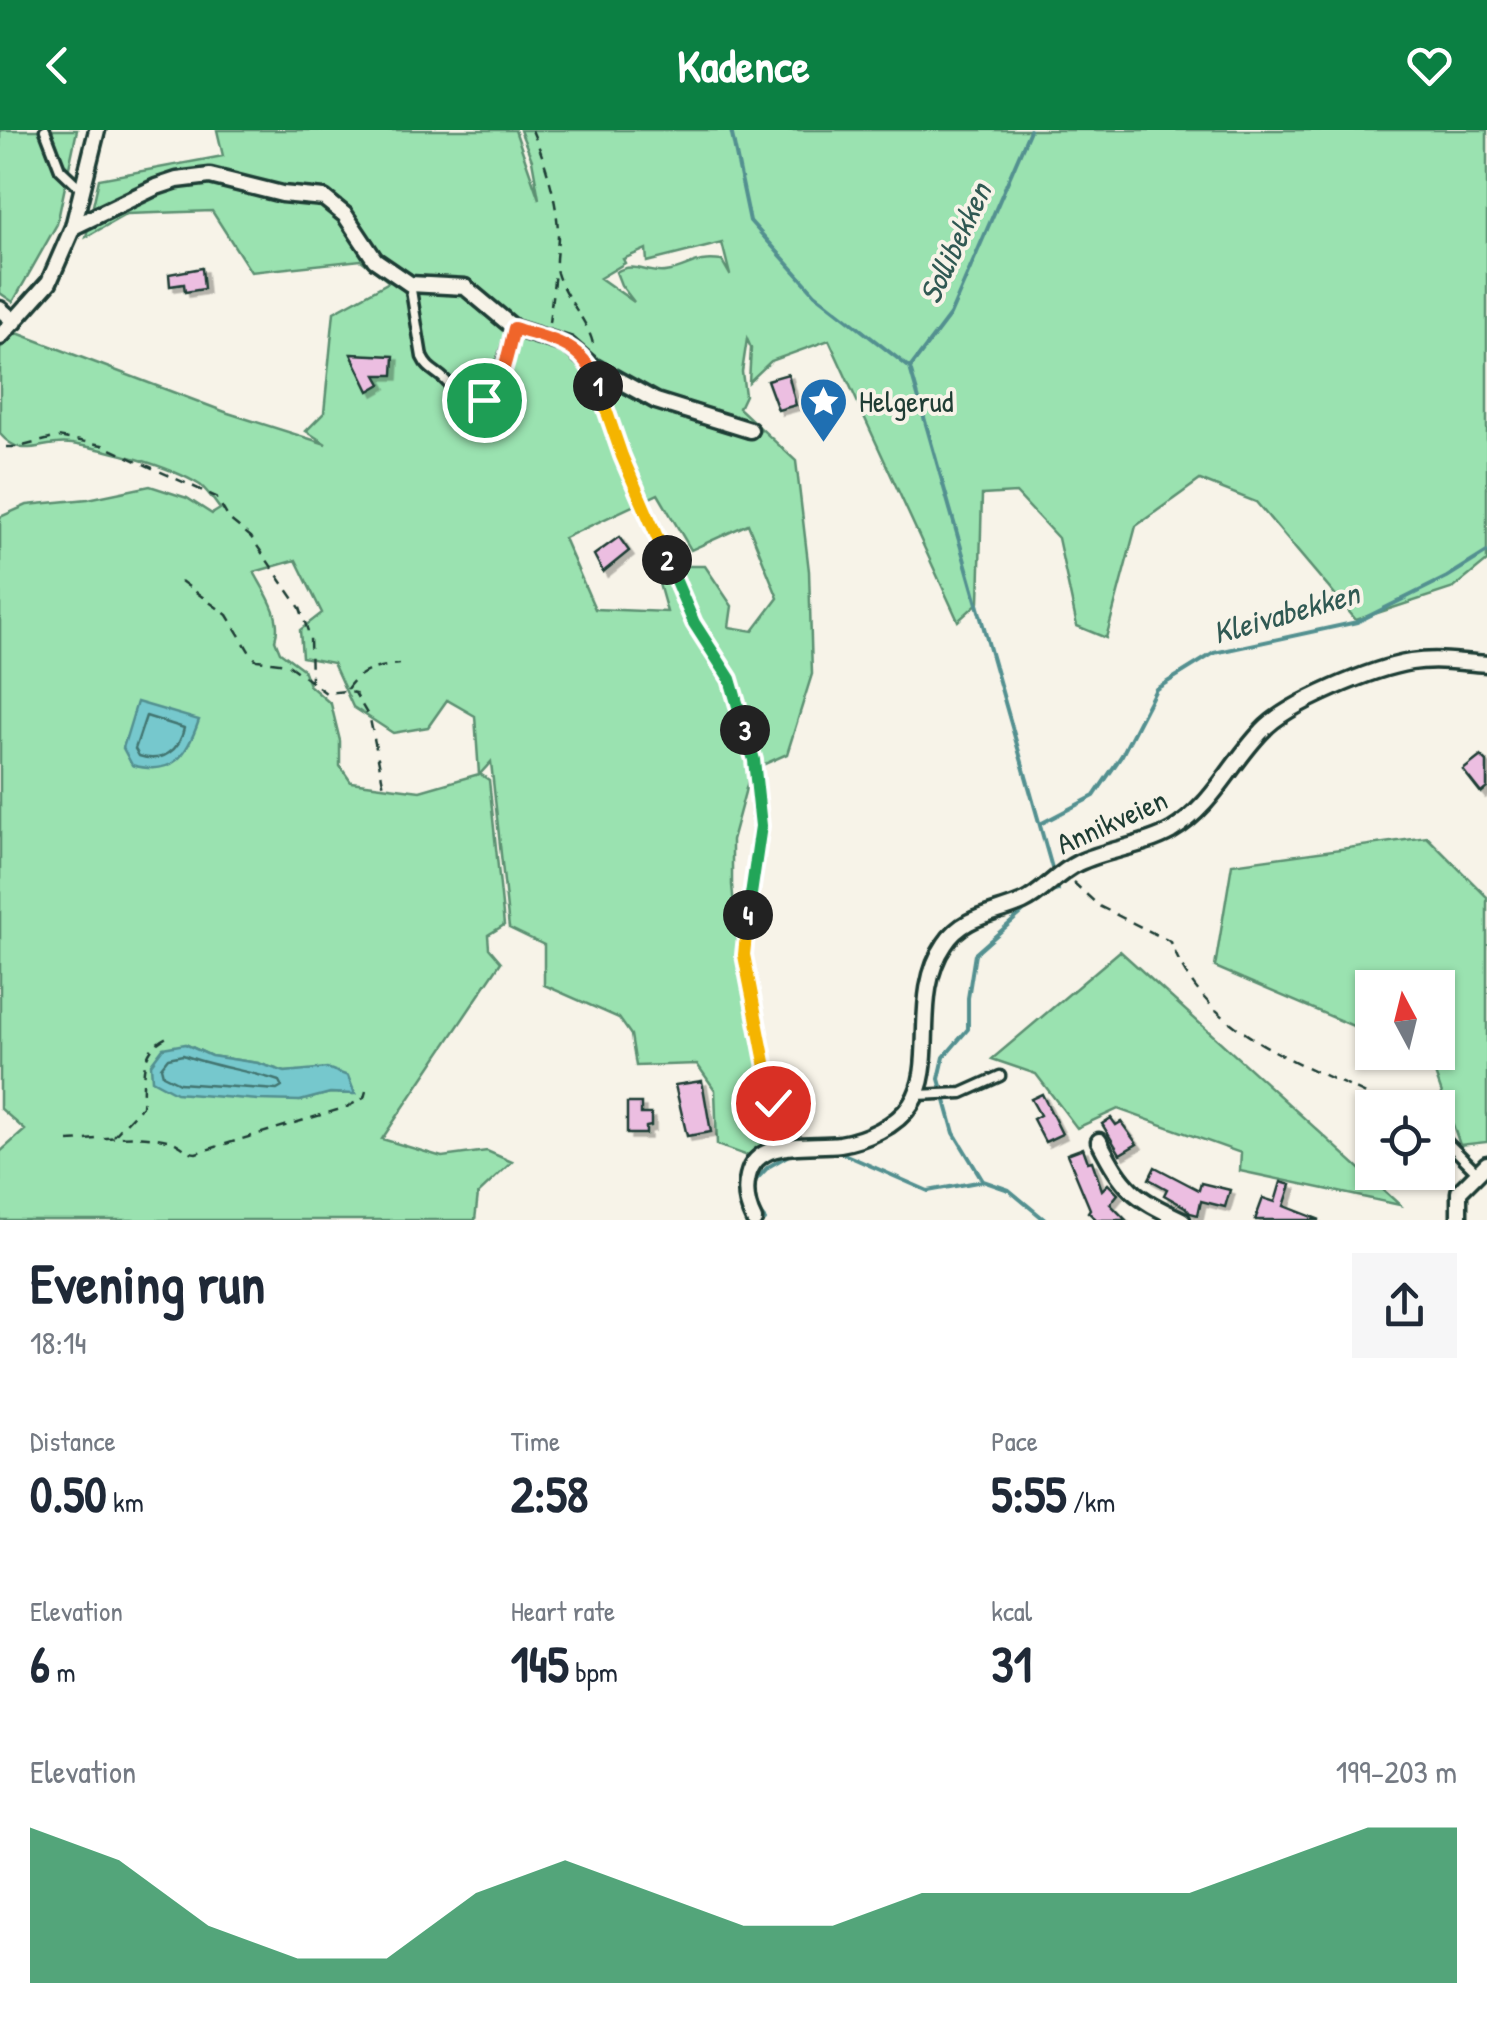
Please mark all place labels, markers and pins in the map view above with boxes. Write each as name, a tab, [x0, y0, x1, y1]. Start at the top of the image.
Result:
pin	[442, 358, 527, 443]
pin: 1	[573, 361, 623, 411]
place icon: Helgerud	[798, 376, 850, 444]
place label: Helgerud	[859, 381, 954, 421]
pin: 2	[642, 535, 692, 585]
pin: 3	[720, 705, 770, 755]
pin: 4	[723, 890, 773, 940]
pin	[731, 1061, 816, 1146]

